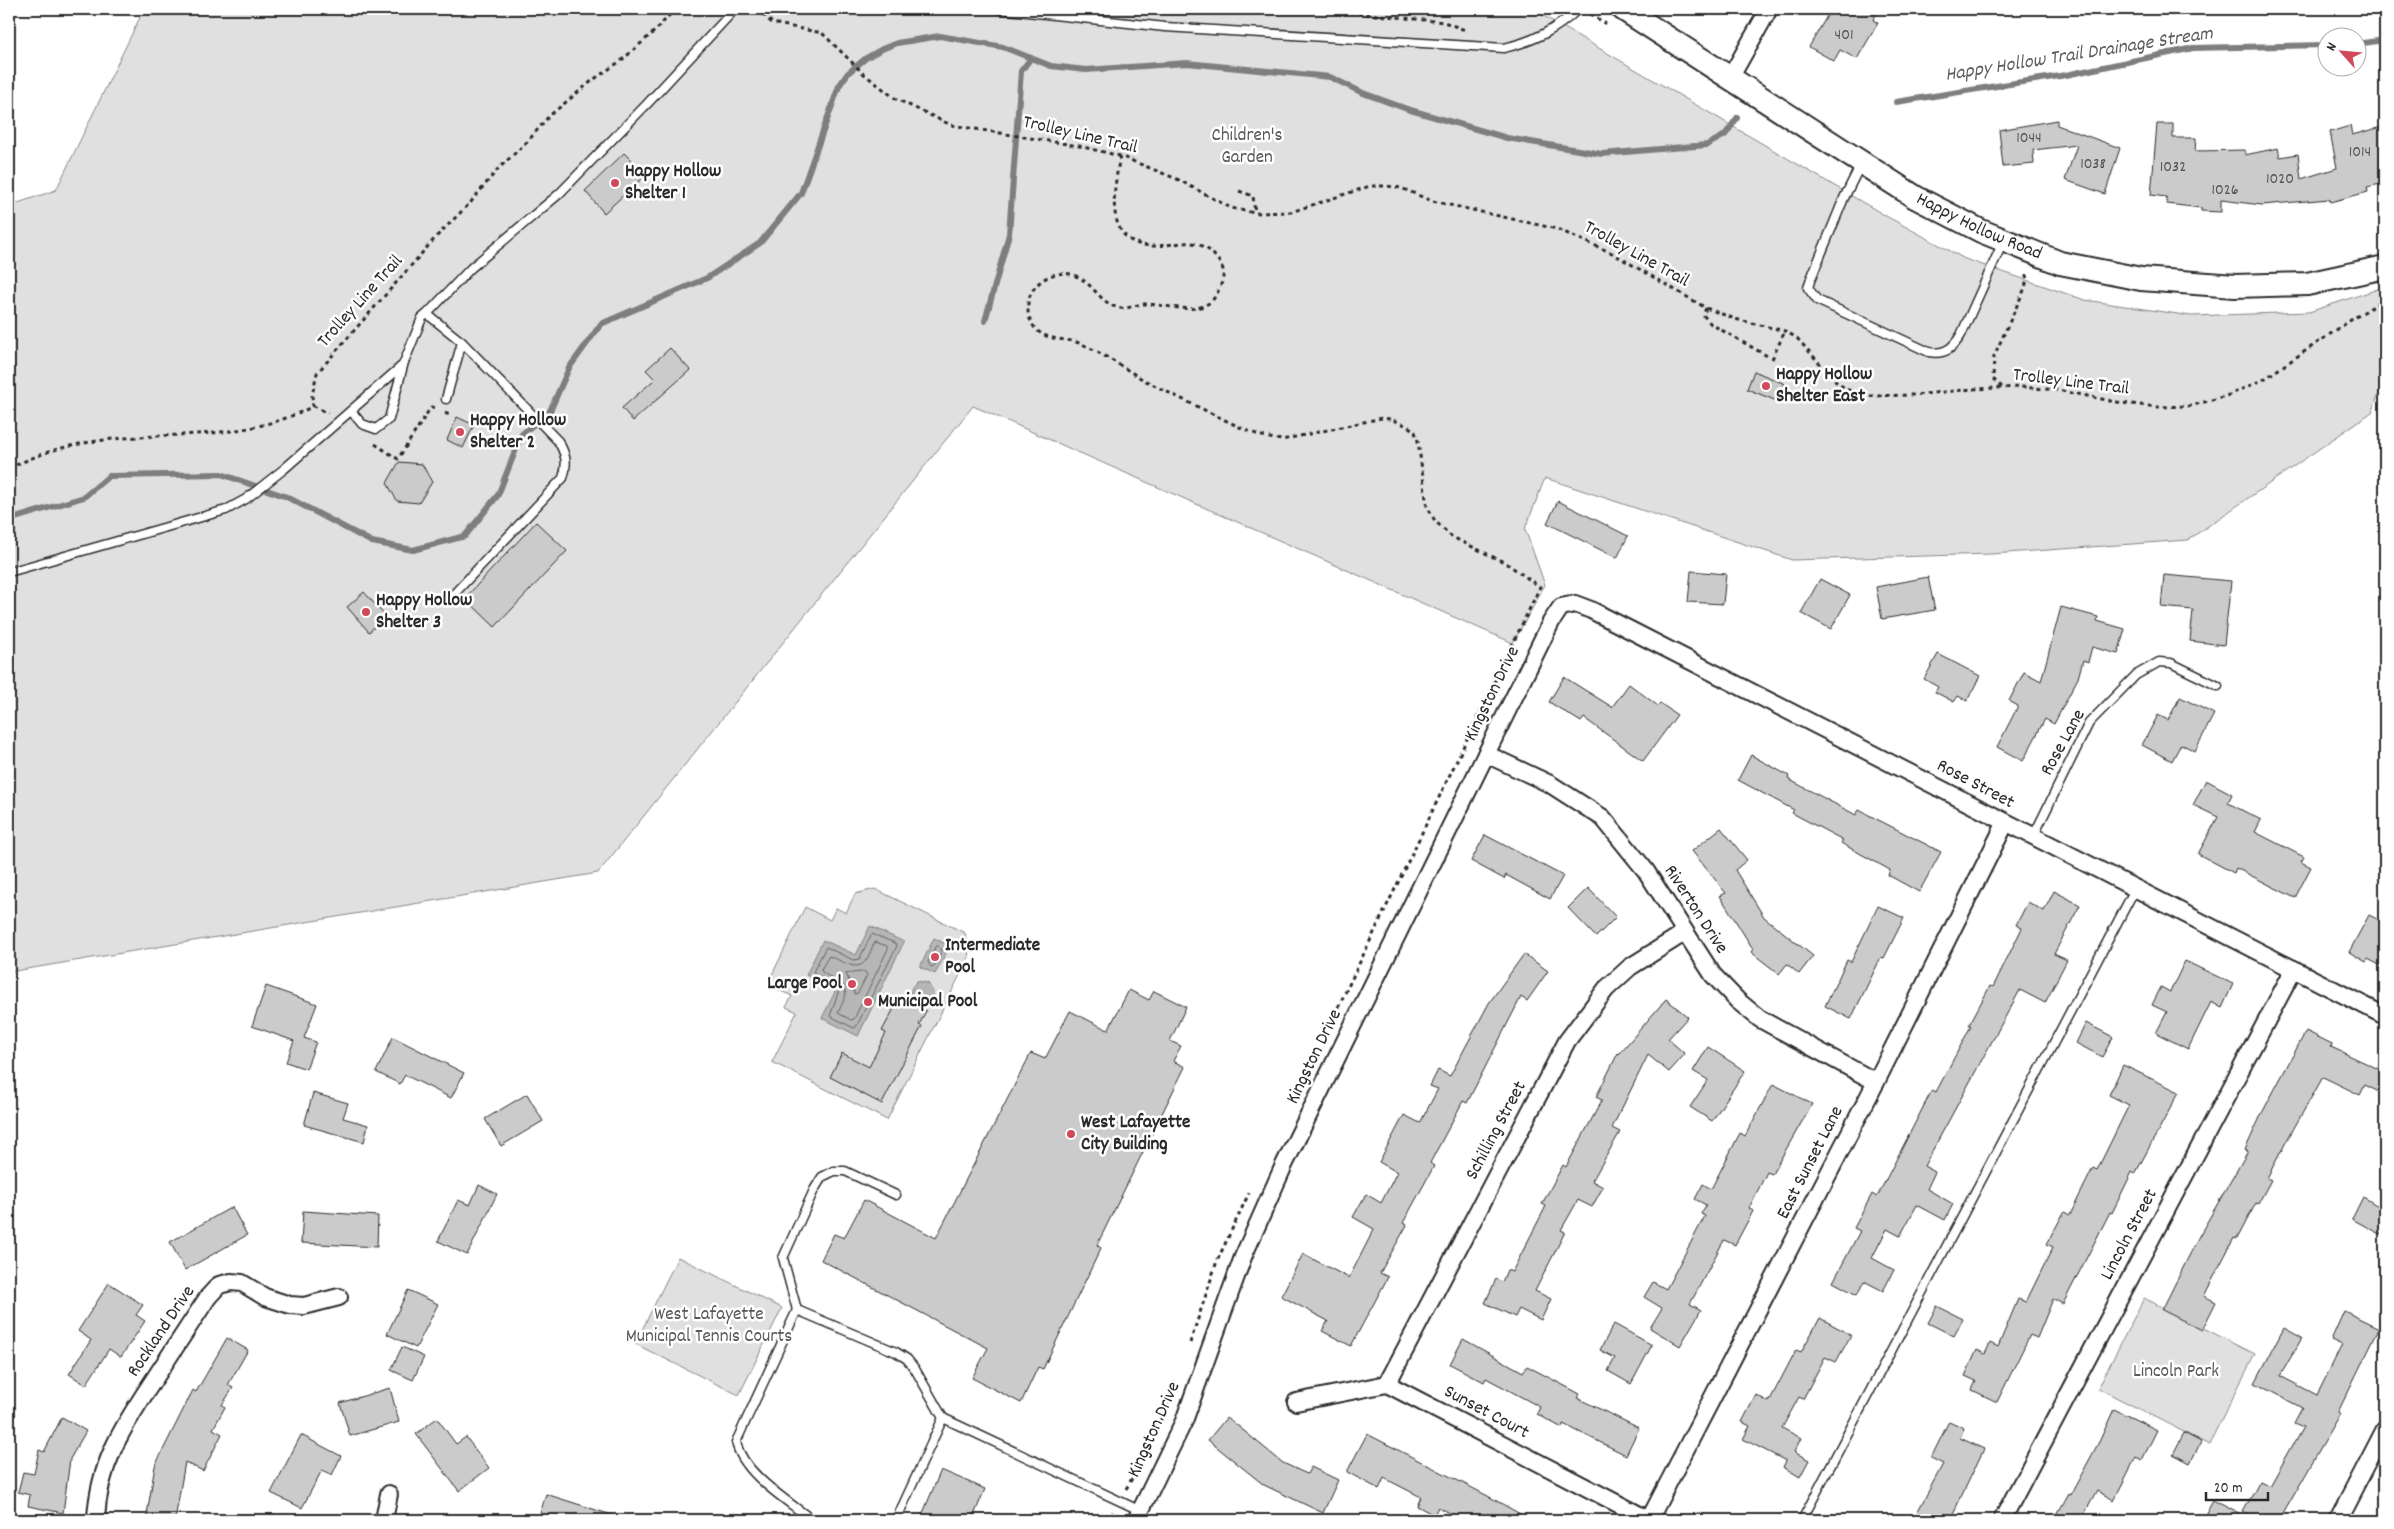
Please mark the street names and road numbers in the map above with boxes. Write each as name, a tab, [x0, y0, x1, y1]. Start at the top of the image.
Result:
street label: Trolley Line Trail	[1020, 110, 1140, 162]
street label: Happy Hollow Road	[1911, 186, 2046, 268]
street label: Trolley Line Trail	[1578, 215, 1694, 295]
street label: Trolley Line Trail	[312, 249, 410, 354]
street label: Trolley Line Trail	[2011, 362, 2131, 404]
street label: Kingston Drive	[1458, 642, 1528, 746]
street label: Rose Lane	[2035, 705, 2093, 781]
street label: Rose Street	[1931, 753, 2019, 817]
street label: Riverton Drive	[1656, 860, 1734, 960]
street label: Kingston Drive	[1280, 1005, 1350, 1109]
street label: Schilling Street	[1460, 1077, 1534, 1185]
street label: East Sunset Lane	[1771, 1102, 1851, 1224]
street label: Lincoln Street	[2095, 1185, 2165, 1285]
street label: Rockland Drive	[121, 1281, 203, 1383]
street label: Kingston Drive	[1122, 1378, 1188, 1482]
street label: Sunset Court	[1439, 1379, 1533, 1447]

